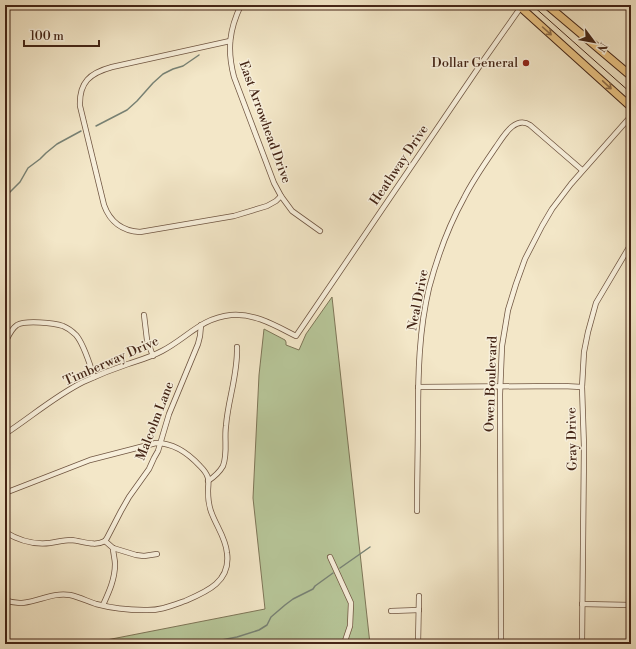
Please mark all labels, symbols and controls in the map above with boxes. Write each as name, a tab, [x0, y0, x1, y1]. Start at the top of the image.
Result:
scale bar	[24, 22, 99, 48]
north arrow	[574, 22, 614, 62]
one-way arrow	[542, 26, 552, 36]
text: 100 m	[30, 29, 64, 44]
text: N	[593, 39, 610, 54]
place label: Dollar General	[432, 55, 518, 71]
marker: Dollar General	[521, 58, 531, 68]
street label: East Arrowhead Drive	[235, 59, 295, 186]
one-way arrow	[602, 80, 612, 90]
street label: Heathway Drive	[366, 121, 432, 208]
street label: Neal Drive	[404, 267, 432, 332]
street label: Timberway Drive	[61, 333, 161, 389]
street label: Owen Boulevard	[481, 335, 501, 432]
street label: Malcolm Lane	[133, 379, 178, 463]
street label: Gray Drive	[563, 407, 581, 471]

